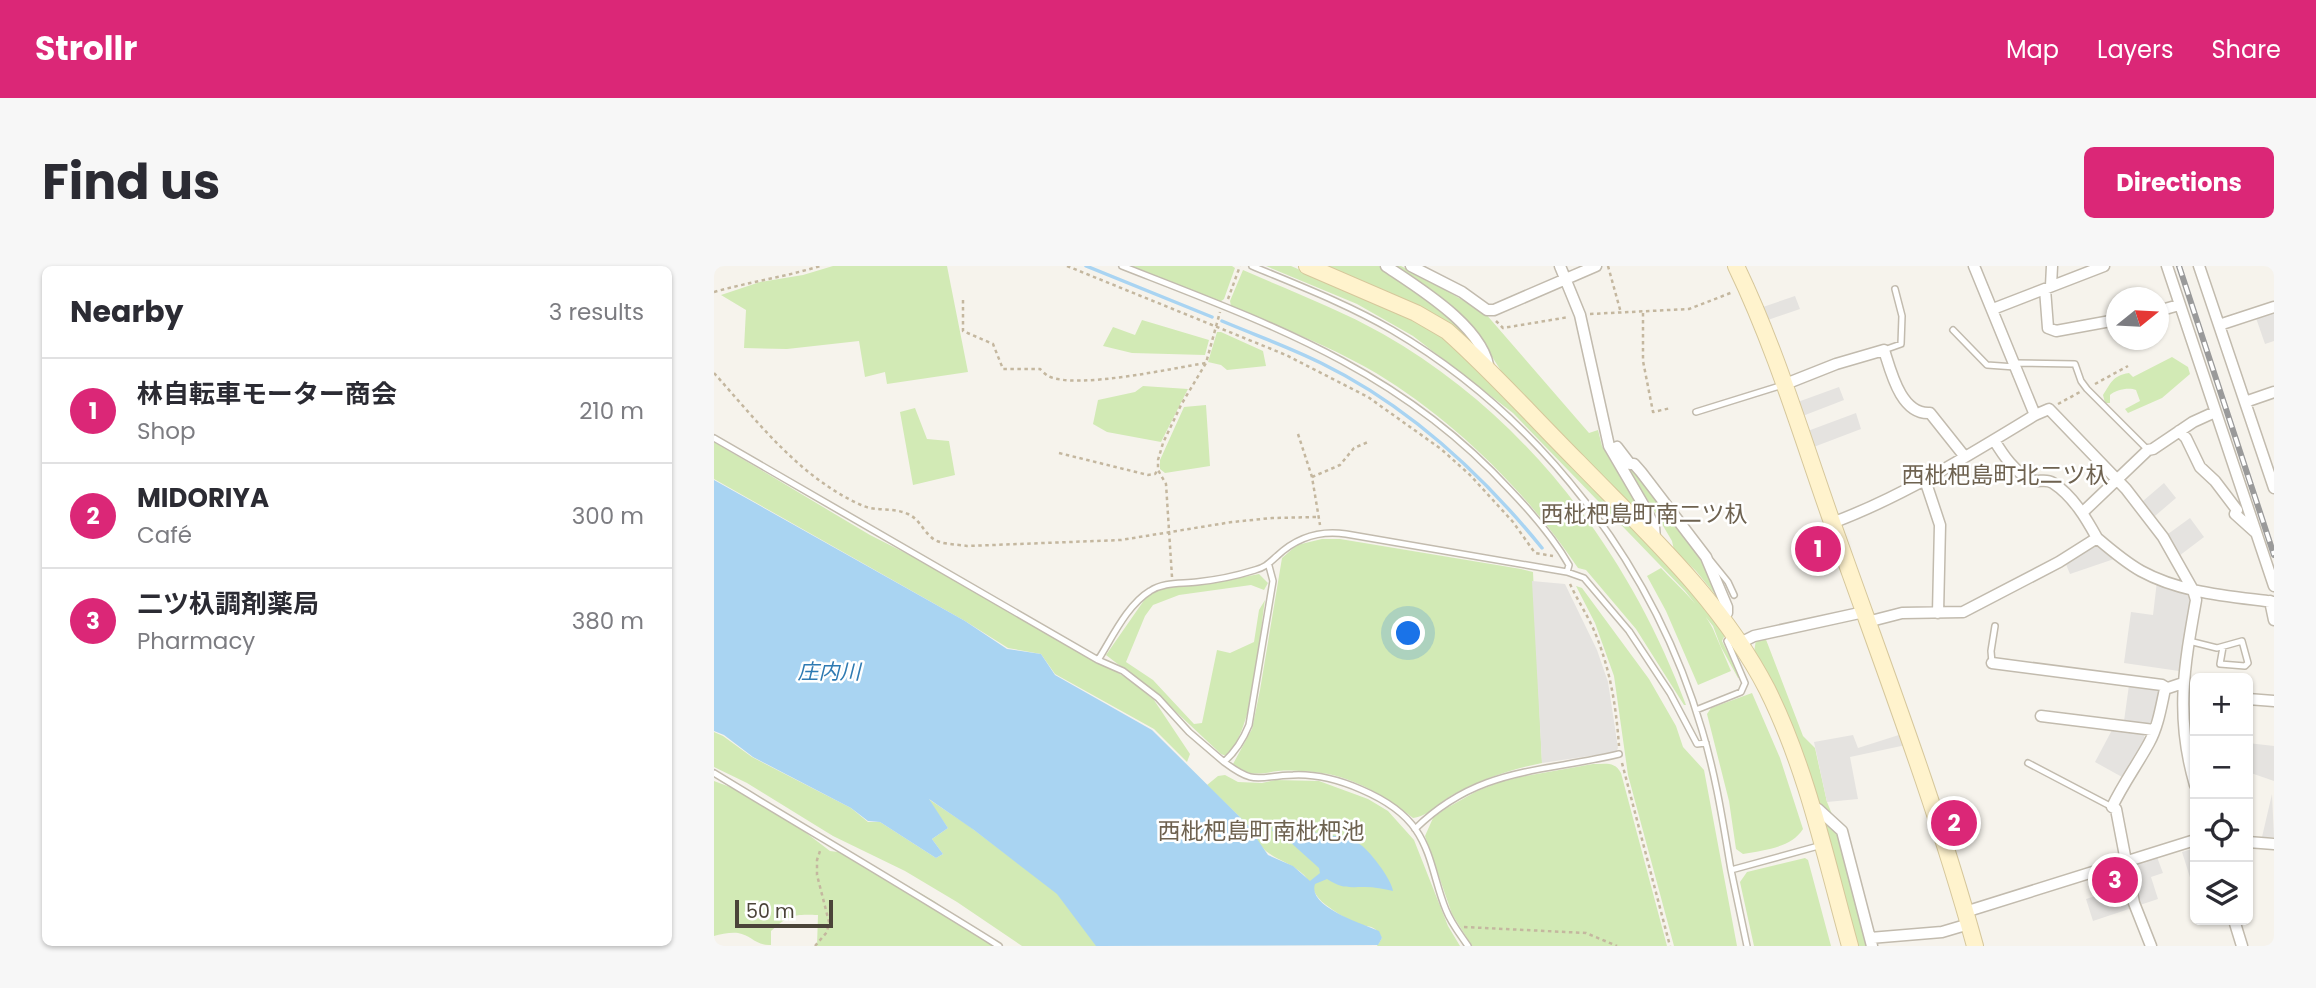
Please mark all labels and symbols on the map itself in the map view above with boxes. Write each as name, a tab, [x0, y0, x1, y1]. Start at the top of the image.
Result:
north arrow	[2106, 287, 2169, 350]
district label: 西枇杷島町北二ツ杁	[1902, 459, 2109, 491]
district label: 西枇杷島町南二ツ杁	[1541, 498, 1748, 530]
pin: 1	[1795, 523, 1841, 575]
your location	[1391, 616, 1425, 650]
water label: 庄内川	[798, 657, 862, 686]
pin: 2	[1931, 797, 1977, 849]
district label: 西枇杷島町南枇杷池	[1158, 815, 1365, 847]
pin: 3	[2092, 854, 2138, 906]
scale bar	[735, 897, 833, 929]

